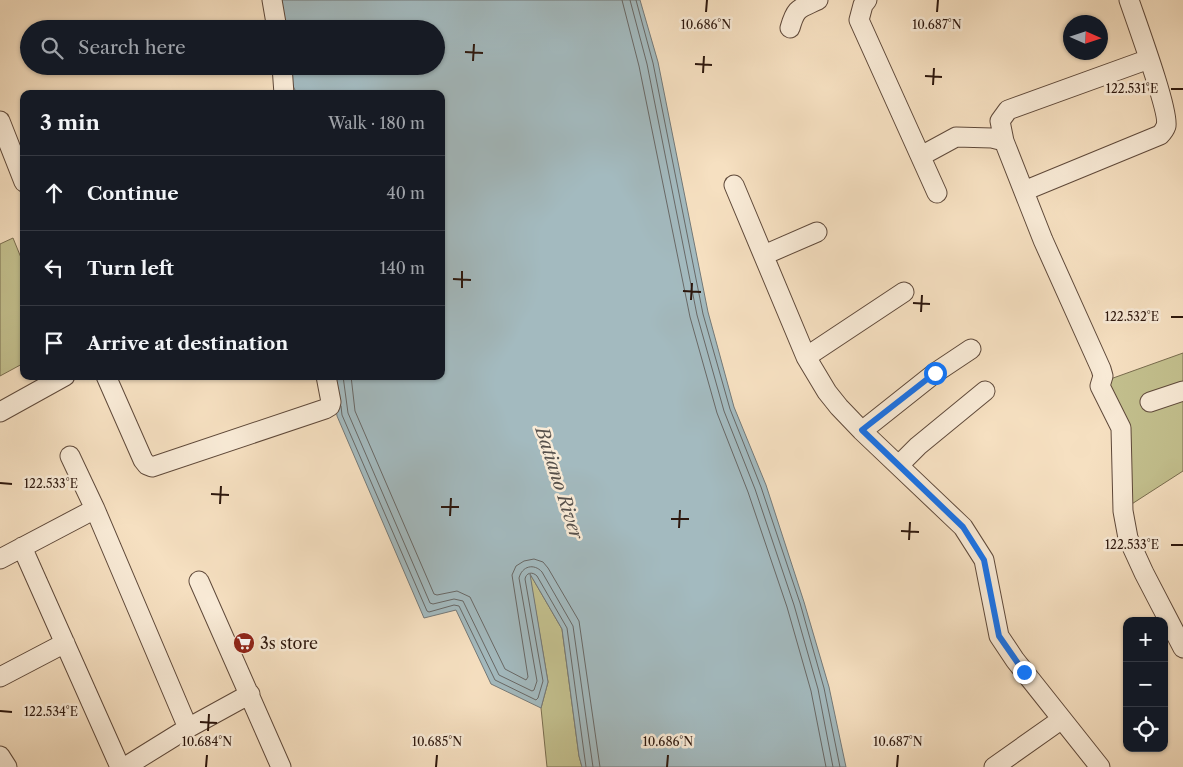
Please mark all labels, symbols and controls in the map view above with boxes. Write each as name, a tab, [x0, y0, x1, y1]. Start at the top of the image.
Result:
north arrow	[1063, 15, 1108, 60]
text: 10.686°N	[681, 17, 731, 32]
text: 10.687°N	[912, 17, 962, 32]
search box	[20, 20, 445, 75]
icon: search	[38, 34, 66, 62]
text: Search here	[78, 36, 186, 59]
text: 122.531°E	[1106, 81, 1158, 96]
text: 3 min	[40, 110, 100, 135]
text: Walk · 180 m	[328, 113, 425, 133]
icon: ahead	[40, 179, 68, 207]
text: Continue	[87, 182, 179, 205]
text: 40 m	[386, 183, 425, 203]
icon: left	[40, 254, 68, 282]
text: Turn left	[87, 257, 174, 280]
text: 140 m	[380, 258, 425, 278]
text: 122.532°E	[1105, 309, 1159, 324]
icon: arrive	[40, 329, 68, 357]
text: Arrive at destination	[87, 332, 288, 355]
route start	[924, 362, 947, 385]
water label: Batiano River	[530, 422, 588, 544]
text: 122.533°E	[24, 476, 78, 491]
text: 122.533°E	[1105, 537, 1159, 552]
map controls	[1123, 617, 1168, 752]
button: +	[1123, 617, 1168, 662]
supermarket icon: 3s store	[232, 631, 256, 655]
place label: 3s store	[260, 633, 318, 653]
route end	[1013, 661, 1036, 684]
button: −	[1123, 662, 1168, 707]
text: 122.534°E	[24, 704, 78, 719]
button: locate	[1123, 707, 1168, 752]
text: 10.684°N	[182, 734, 232, 749]
text: 10.685°N	[412, 734, 462, 749]
text: 10.686°N	[643, 734, 693, 749]
text: 10.687°N	[873, 734, 923, 749]

